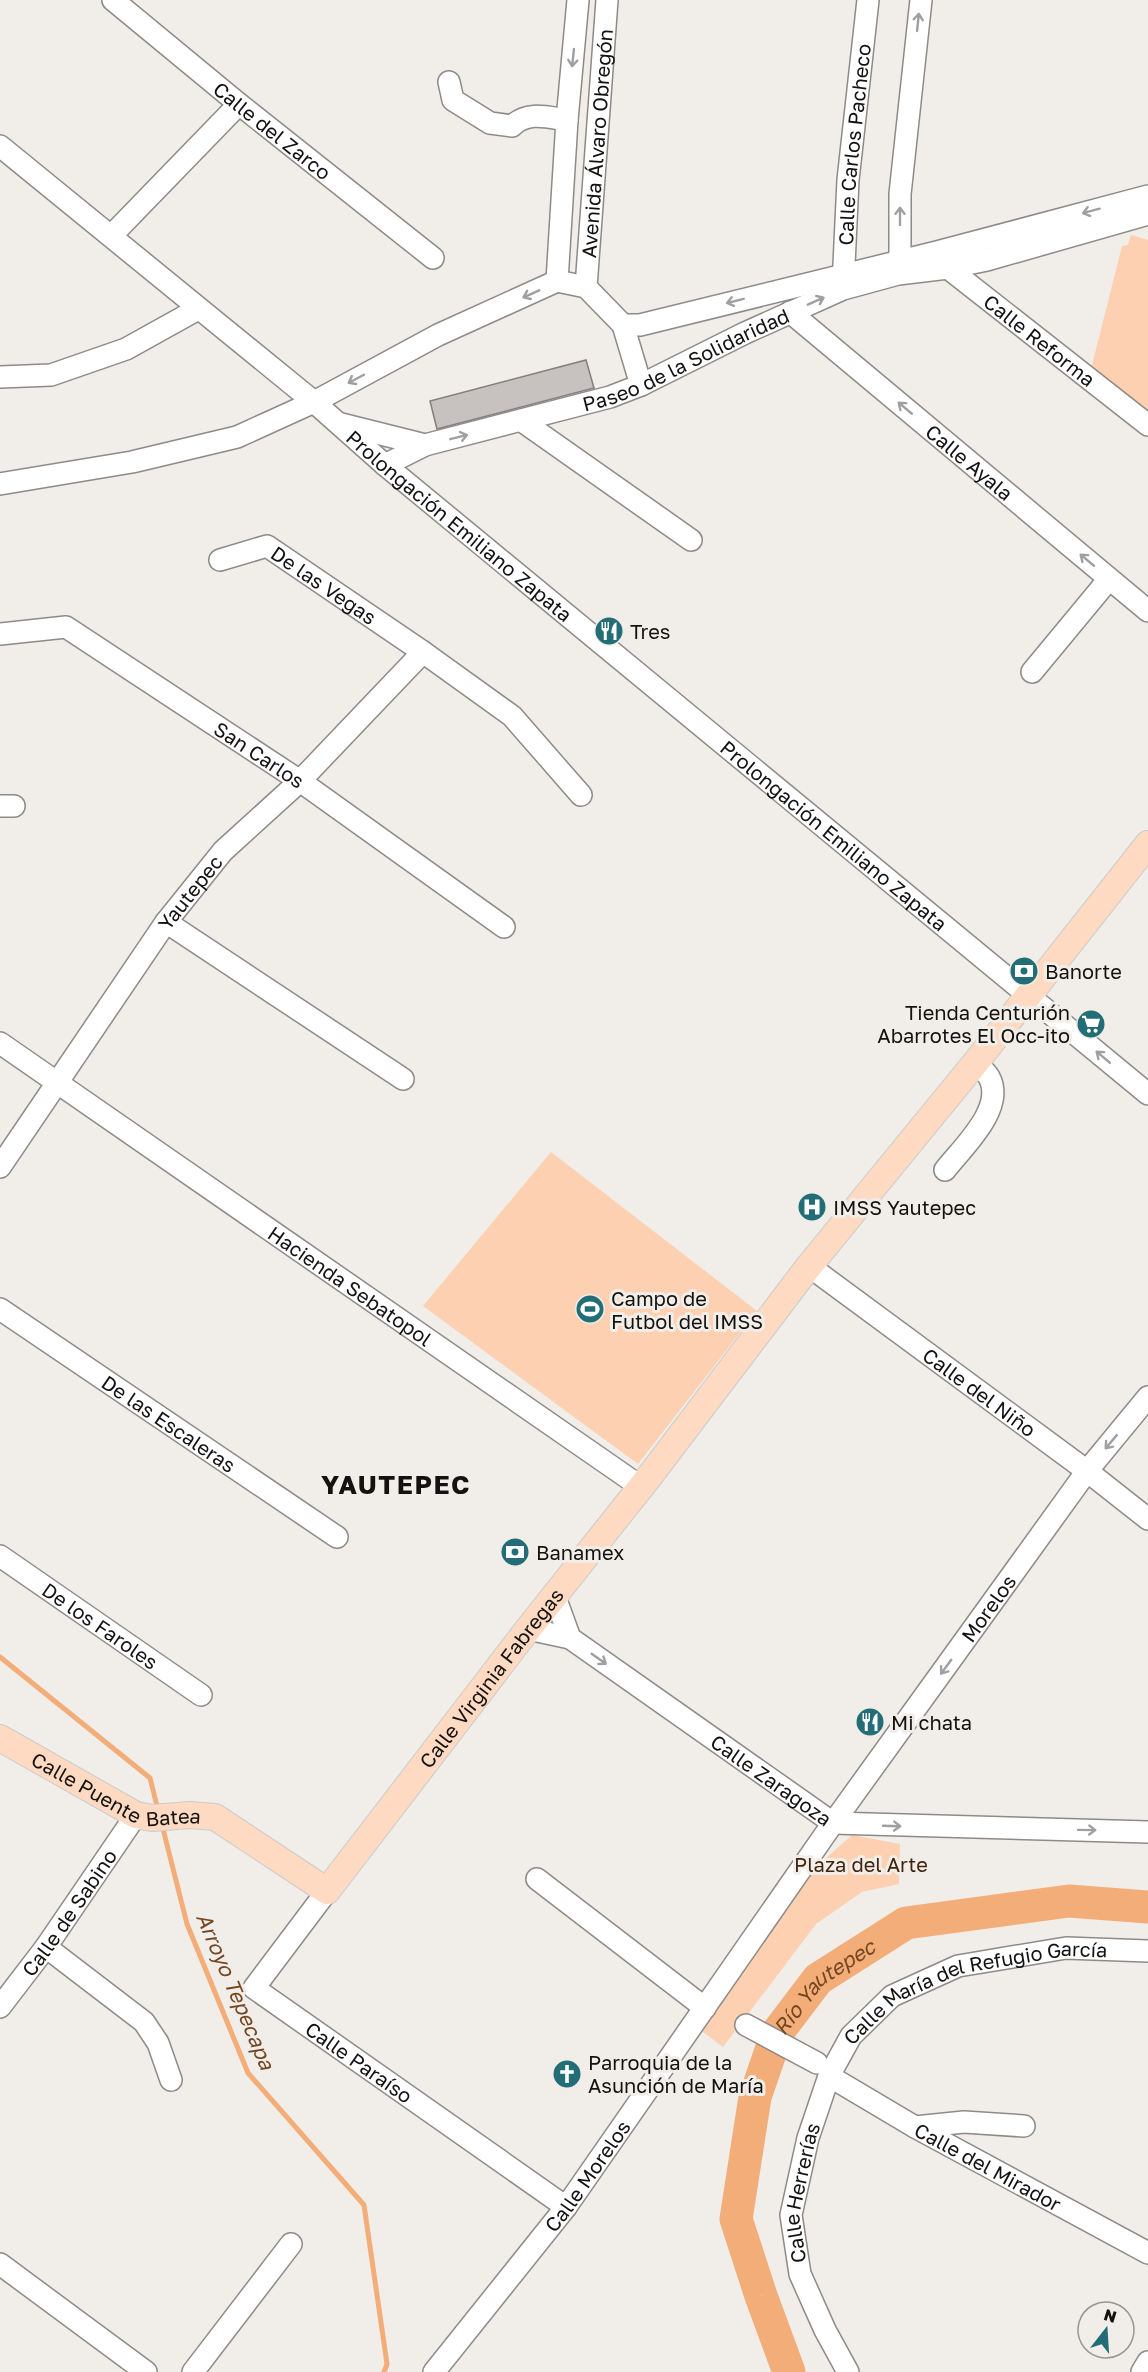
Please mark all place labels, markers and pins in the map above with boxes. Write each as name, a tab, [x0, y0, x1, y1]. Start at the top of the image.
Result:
restaurant icon: Tres	[593, 615, 625, 647]
place label: Tres	[630, 619, 670, 643]
bank icon: Banorte	[1008, 955, 1040, 987]
place label: Banorte	[1045, 959, 1122, 983]
place label: Tienda Centurión Abarrotes El Occ-ito	[877, 1000, 1070, 1047]
supermarket icon: Tienda Centurión Abarrotes El Occ-ito	[1075, 1008, 1107, 1040]
hospital icon: IMSS Yautepec	[796, 1191, 828, 1223]
place label: IMSS Yautepec	[833, 1195, 976, 1219]
place label: Campo de Futbol del IMSS	[611, 1286, 763, 1333]
sports icon: Campo de Futbol del IMSS	[574, 1293, 606, 1325]
bank icon: Banamex	[499, 1536, 531, 1568]
place label: Banamex	[536, 1540, 624, 1564]
restaurant icon: Mi chata	[854, 1706, 886, 1738]
place label: Mi chata	[891, 1710, 972, 1734]
place label: Parroquia de la Asunción de María	[588, 2050, 764, 2097]
church icon: Parroquia de la Asunción de María	[551, 2058, 583, 2090]

